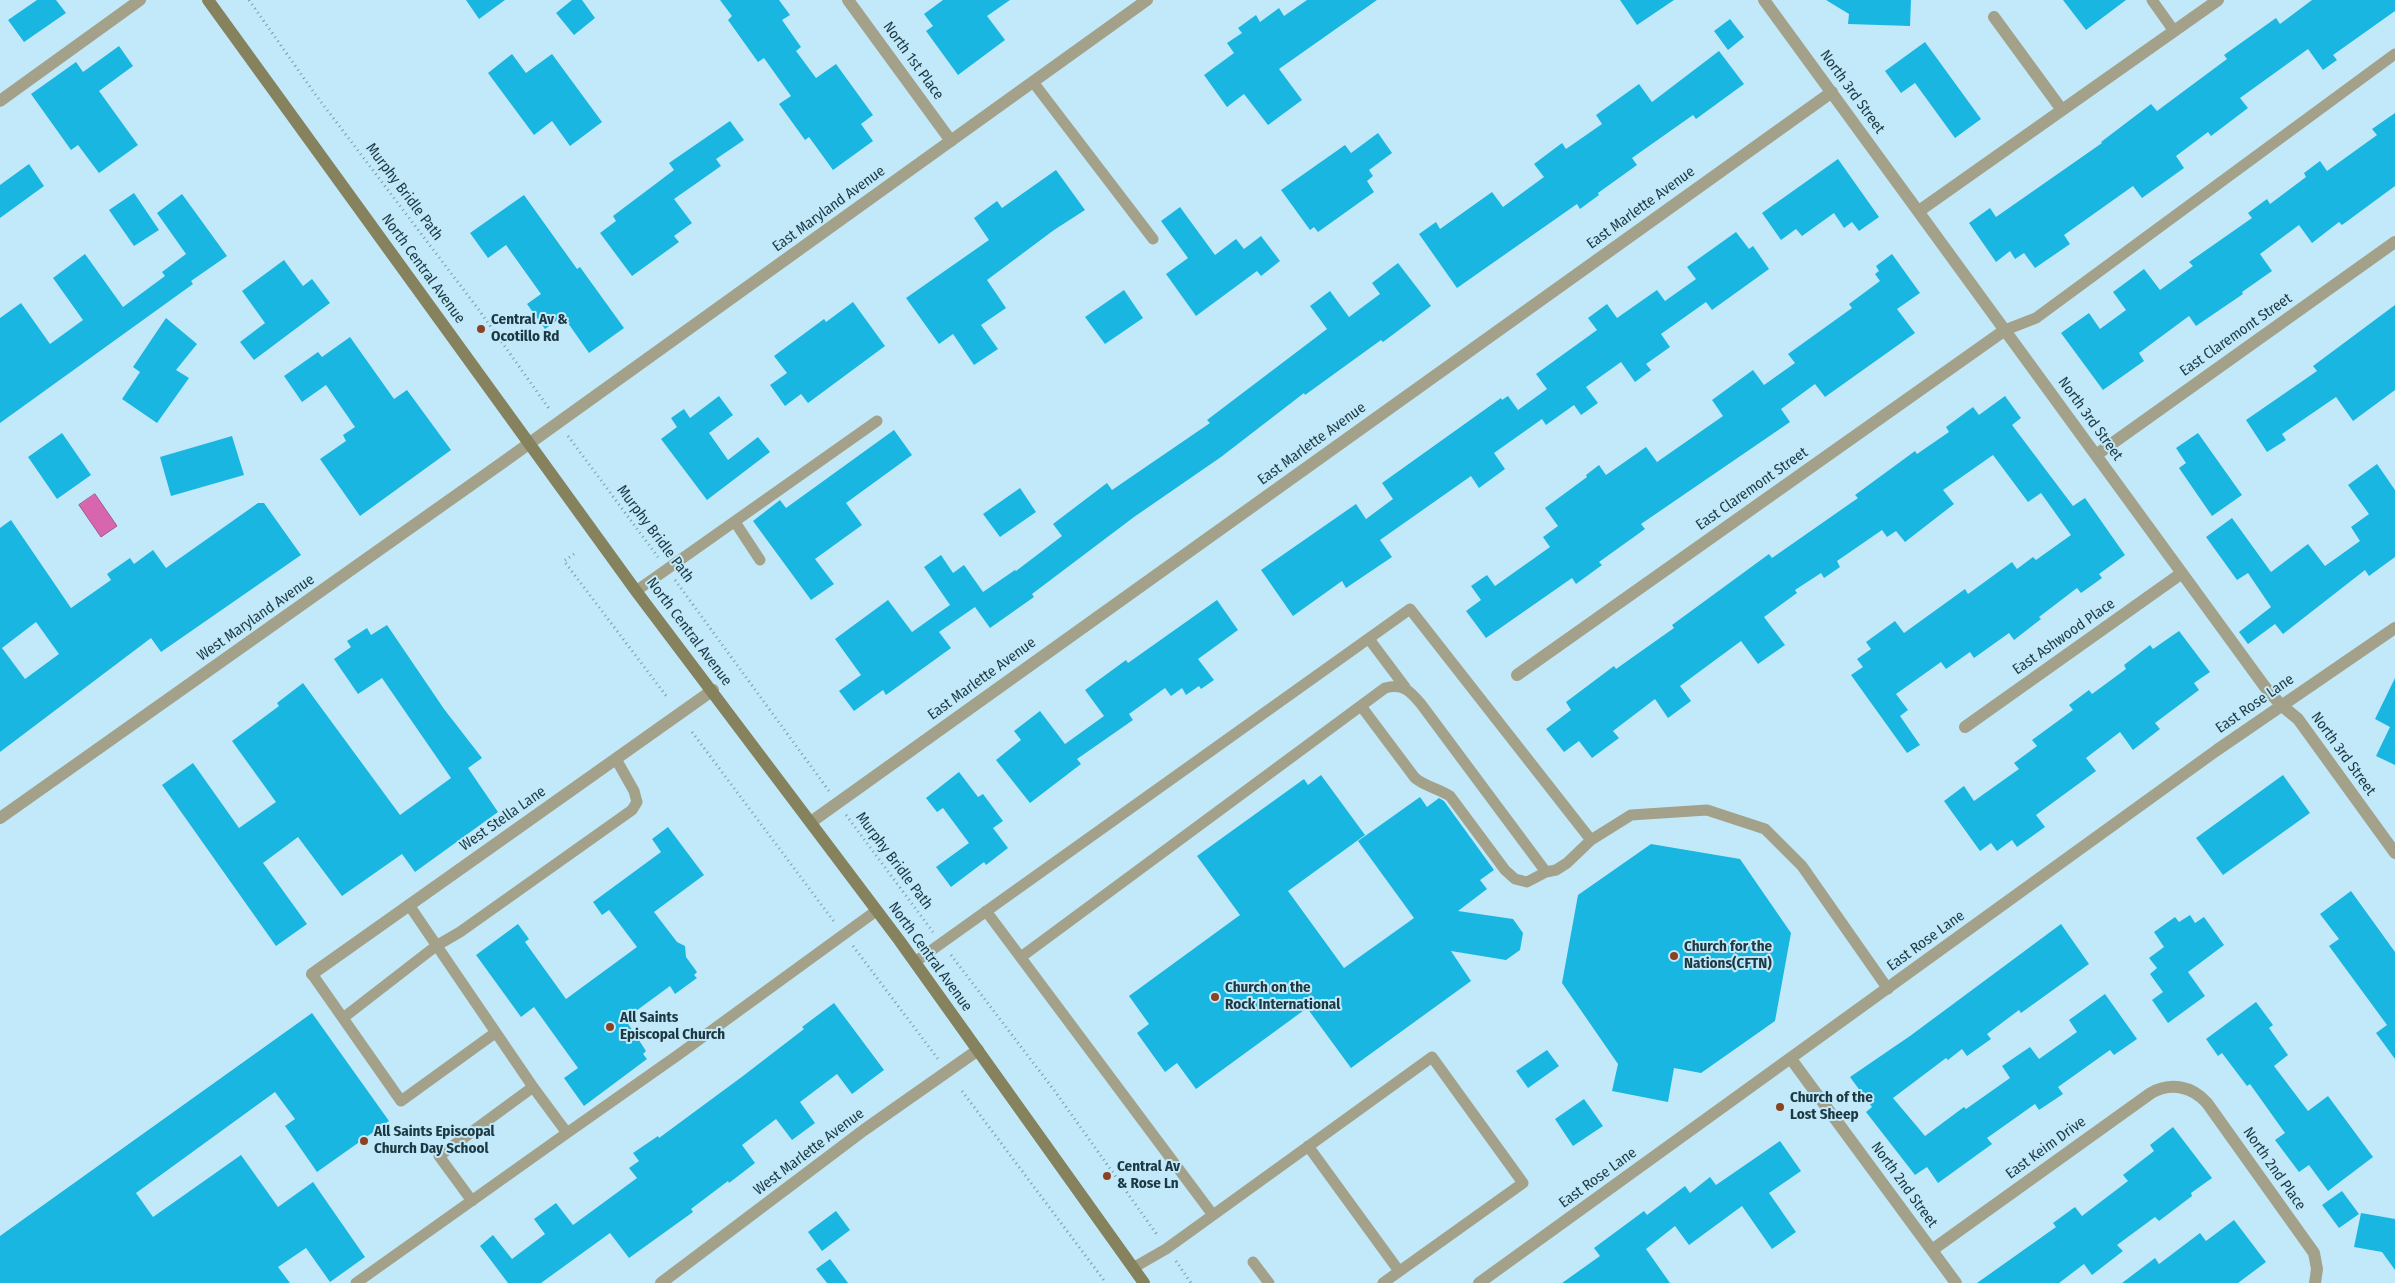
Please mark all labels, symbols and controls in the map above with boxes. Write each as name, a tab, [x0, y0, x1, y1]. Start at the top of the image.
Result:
street label: North 1st Place	[879, 19, 947, 103]
street label: North 3rd Street	[1816, 47, 1888, 137]
street label: Murphy Bridle Path	[362, 140, 446, 244]
street label: East Maryland Avenue	[769, 162, 889, 256]
street label: East Marlette Avenue	[1583, 163, 1699, 253]
street label: North Central Avenue	[377, 211, 469, 327]
street label: East Claremont Street	[2177, 290, 2295, 380]
place label: Central Av & Ocotillo Rd	[491, 311, 568, 346]
marker: Central Av & Ocotillo Rd	[475, 323, 487, 335]
street label: North 3rd Street	[2054, 374, 2126, 464]
street label: East Marlette Avenue	[1254, 399, 1370, 489]
street label: East Claremont Street	[1693, 444, 1811, 534]
street label: Murphy Bridle Path	[613, 482, 697, 586]
street label: West Maryland Avenue	[194, 571, 318, 665]
street label: North Central Avenue	[643, 574, 735, 690]
street label: East Ashwood Place	[2009, 595, 2119, 679]
street label: East Marlette Avenue	[924, 634, 1040, 724]
street label: East Rose Lane	[2212, 670, 2298, 738]
street label: North 3rd Street	[2307, 709, 2379, 799]
street label: West Stella Lane	[457, 783, 549, 855]
street label: Murphy Bridle Path	[852, 809, 936, 913]
street label: North Central Avenue	[884, 899, 976, 1015]
street label: East Rose Lane	[1884, 907, 1968, 975]
place label: Church for the Nations(CFTN)	[1684, 938, 1772, 973]
marker: Church for the Nations(CFTN)	[1668, 950, 1680, 962]
place label: Church on the Rock International	[1225, 979, 1340, 1014]
marker: Church on the Rock International	[1209, 991, 1221, 1003]
place label: All Saints Episcopal Church	[620, 1009, 725, 1044]
marker: All Saints Episcopal Church	[604, 1021, 616, 1033]
place label: Church of the Lost Sheep	[1790, 1089, 1873, 1124]
marker: Church of the Lost Sheep	[1774, 1101, 1786, 1113]
street label: West Marlette Avenue	[750, 1105, 868, 1199]
street label: East Keim Drive	[2002, 1113, 2090, 1183]
place label: All Saints Episcopal Church Day School	[374, 1123, 495, 1158]
street label: North 2nd Place	[2239, 1124, 2309, 1214]
marker: All Saints Episcopal Church Day School	[358, 1135, 370, 1147]
street label: North 2nd Street	[1867, 1139, 1941, 1231]
street label: East Rose Lane	[1556, 1144, 1640, 1212]
place label: Central Av & Rose Ln	[1117, 1158, 1180, 1193]
marker: Central Av & Rose Ln	[1101, 1170, 1113, 1182]

